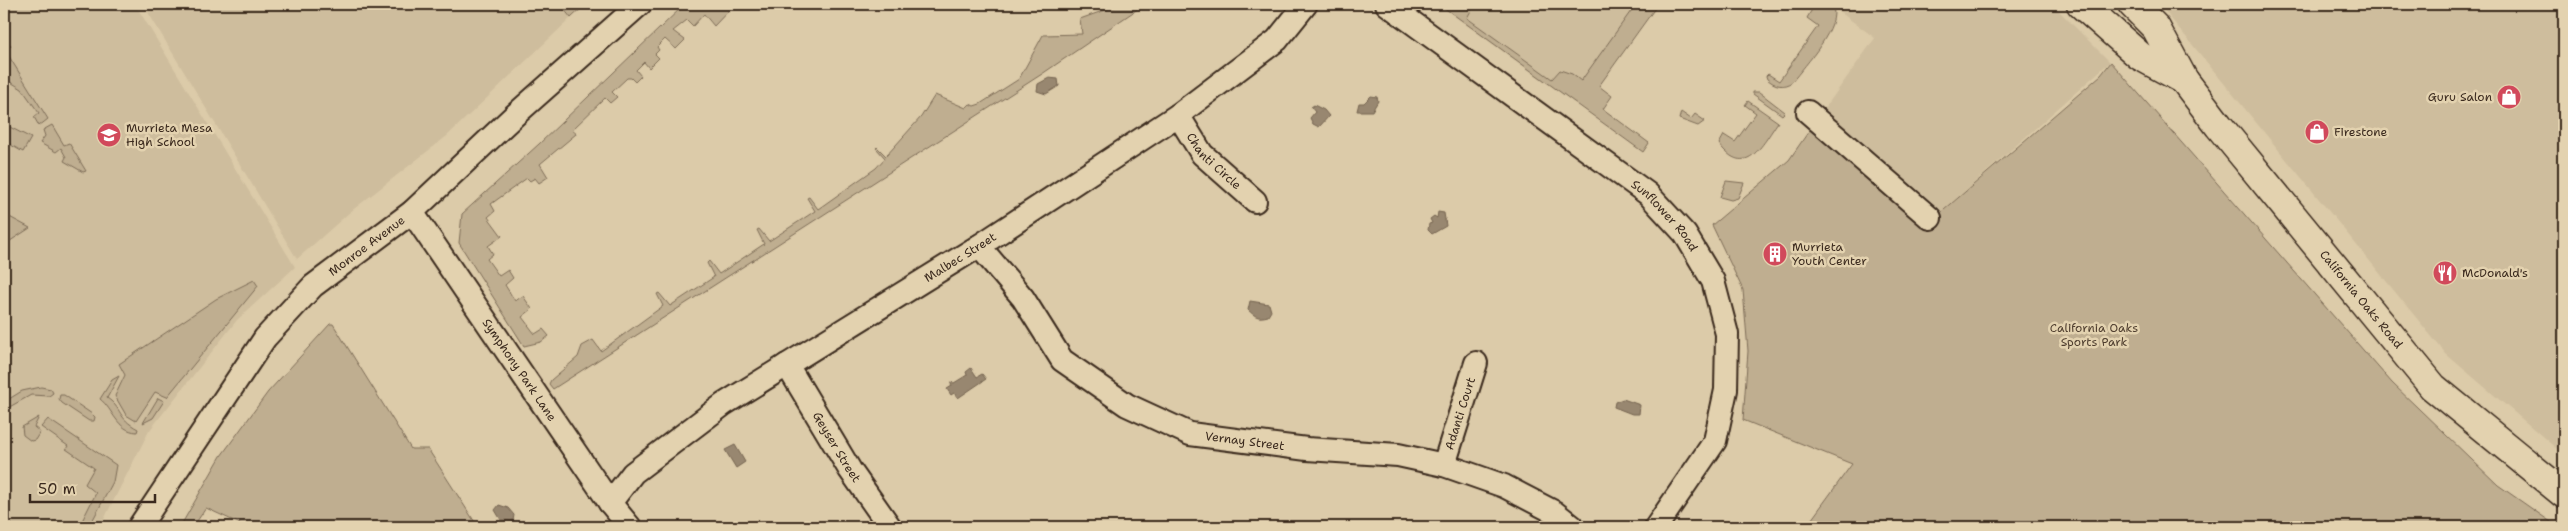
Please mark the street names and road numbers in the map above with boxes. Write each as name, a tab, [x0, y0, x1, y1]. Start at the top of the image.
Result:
street label: Chanti Circle	[1183, 130, 1245, 193]
street label: Sunflower Road	[1628, 176, 1702, 255]
street label: Monroe Avenue	[325, 212, 408, 280]
street label: Malbec Street	[921, 229, 999, 286]
street label: California Oaks Road	[2316, 247, 2407, 352]
street label: Symphony Park Lane	[479, 315, 560, 425]
street label: Adanti Court	[1441, 375, 1479, 452]
street label: Geyser Street	[809, 409, 864, 486]
street label: Vernay Street	[1204, 428, 1285, 454]

